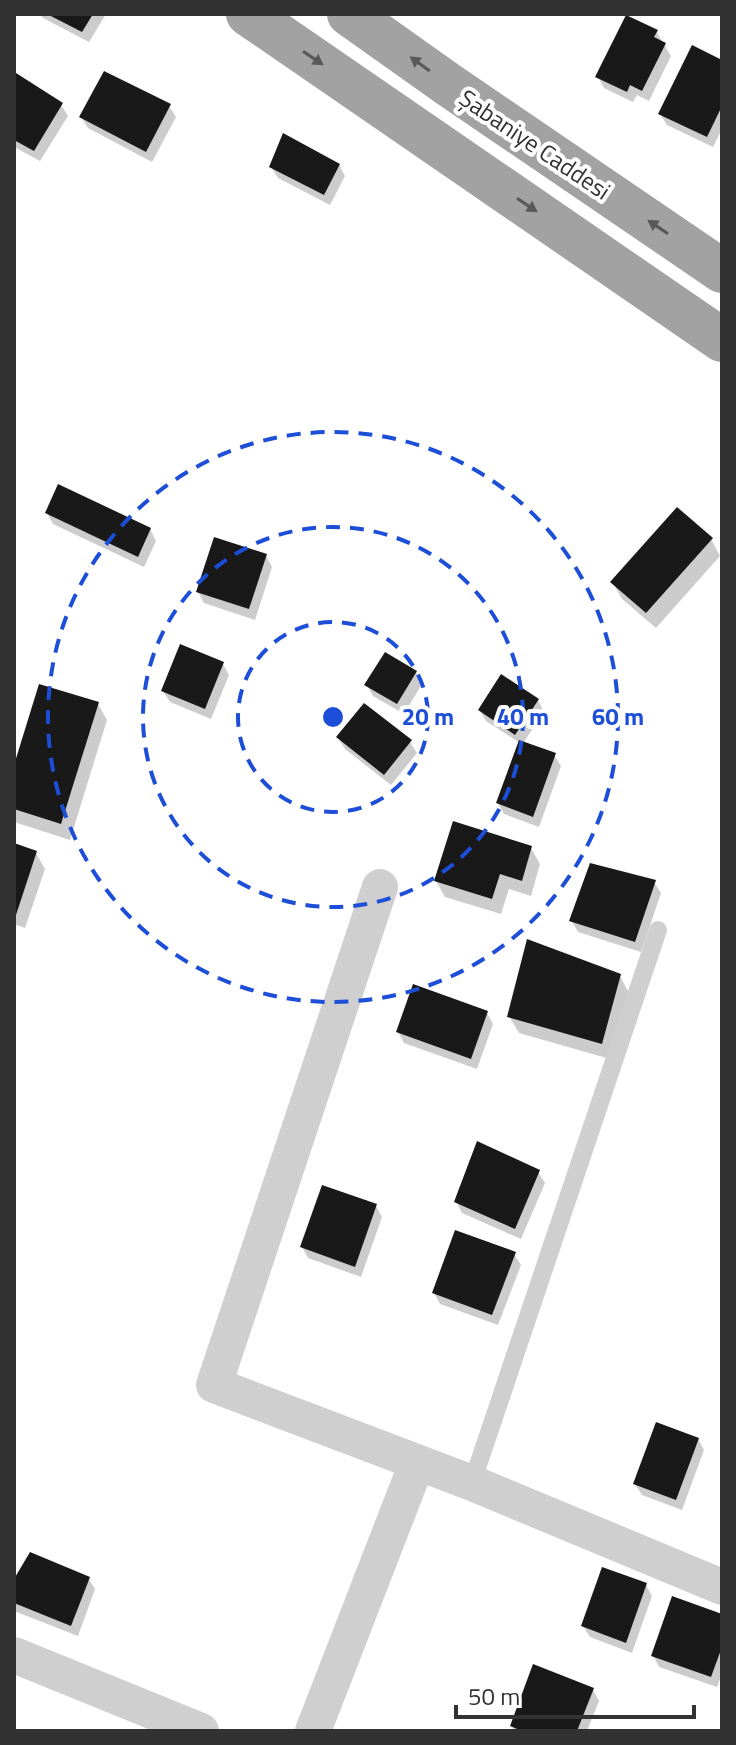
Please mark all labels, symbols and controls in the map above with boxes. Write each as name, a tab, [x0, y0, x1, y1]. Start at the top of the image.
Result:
one-way arrow	[302, 50, 323, 65]
one-way arrow	[410, 57, 430, 73]
street label: Şabaniye Caddesi	[452, 80, 618, 208]
one-way arrow	[517, 197, 538, 212]
one-way arrow	[647, 220, 668, 235]
text: 20 m	[402, 698, 454, 734]
text: 40 m	[497, 698, 549, 734]
text: 60 m	[592, 698, 644, 734]
centre of rings	[319, 703, 347, 731]
scale bar	[456, 1669, 694, 1719]
text: 50 m	[468, 1678, 520, 1714]

